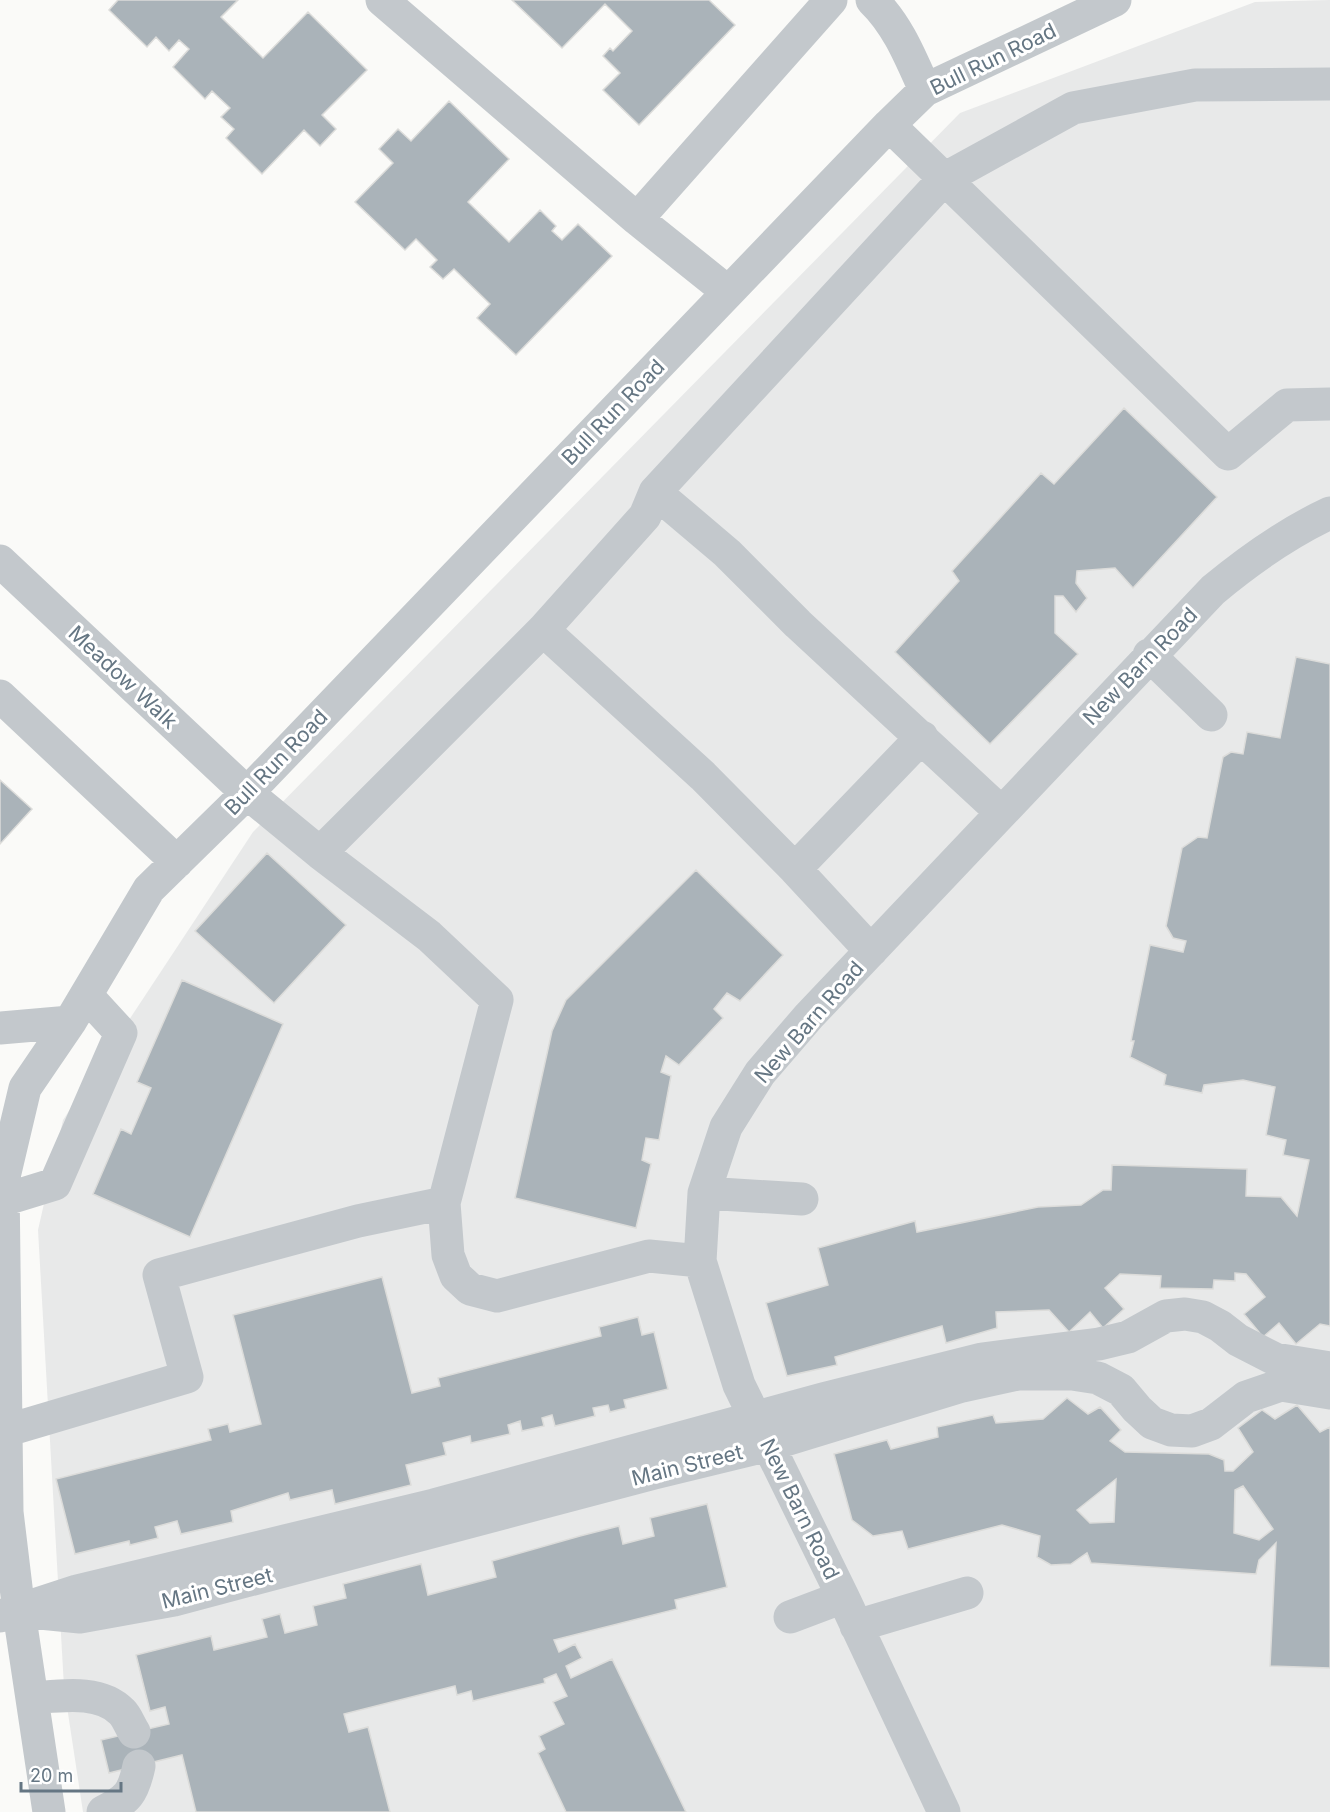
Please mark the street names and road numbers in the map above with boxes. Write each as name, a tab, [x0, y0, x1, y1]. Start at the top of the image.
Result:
street label: Bull Run Road	[926, 18, 1060, 100]
street label: Bull Run Road	[556, 354, 670, 470]
street label: New Barn Road	[1078, 602, 1202, 730]
street label: Meadow Walk	[63, 620, 183, 734]
street label: Bull Run Road	[219, 704, 333, 820]
street label: New Barn Road	[749, 956, 869, 1088]
street label: New Barn Road	[755, 1435, 845, 1583]
street label: Main Street	[629, 1439, 745, 1491]
street label: Main Street	[159, 1562, 275, 1614]

